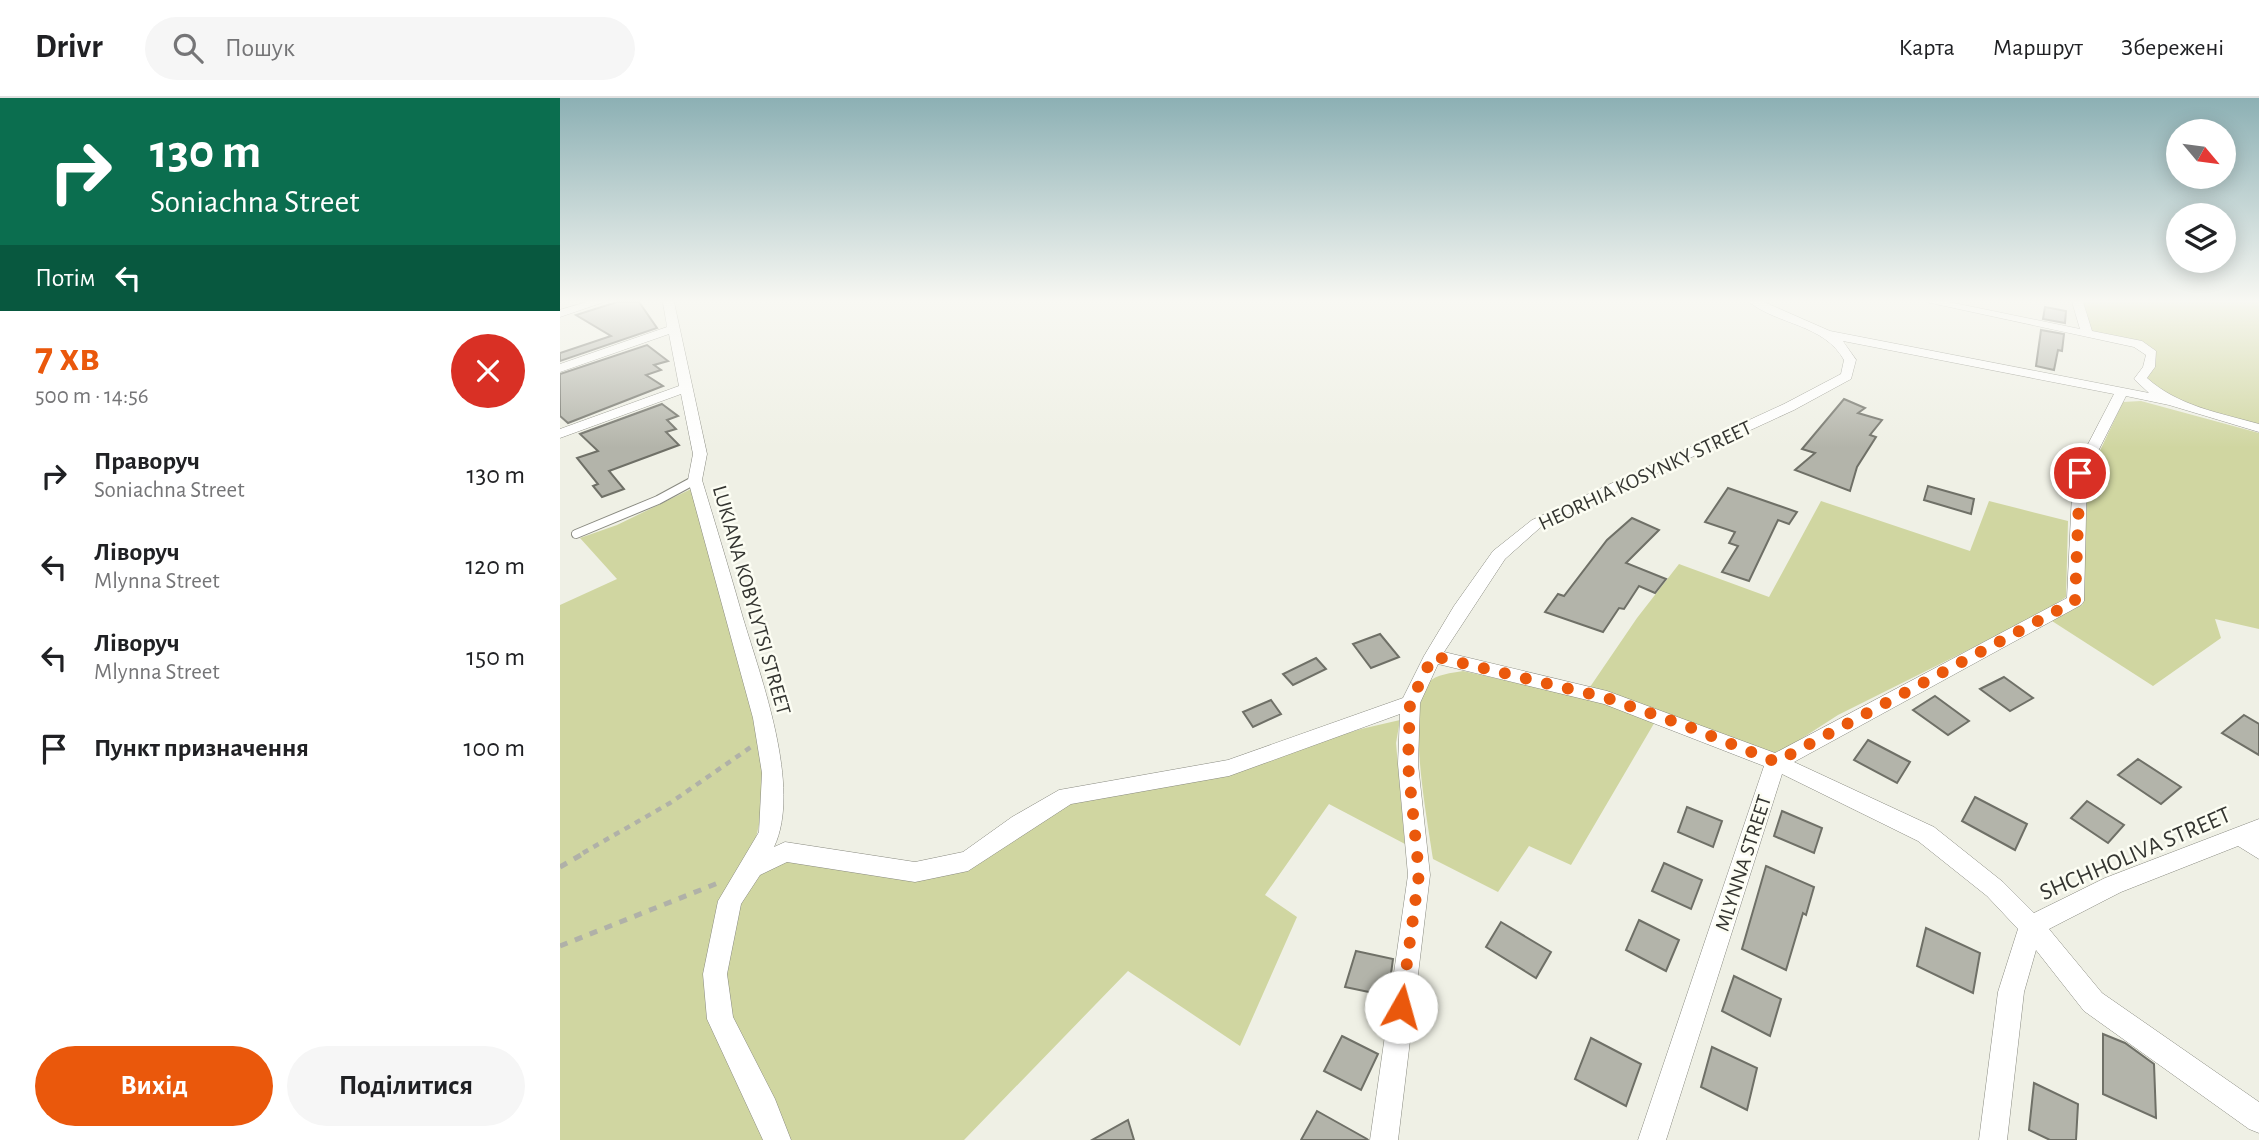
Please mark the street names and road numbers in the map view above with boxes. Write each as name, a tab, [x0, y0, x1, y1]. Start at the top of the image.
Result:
street label: HEORHIA KOSYNKY STREET	[1535, 417, 1755, 534]
street label: LUKIANA KOBYLYTSI STREET	[709, 483, 794, 717]
street label: MLYNNA STREET	[1712, 793, 1775, 934]
street label: SHCHHOLIVA STREET	[2036, 803, 2235, 905]

